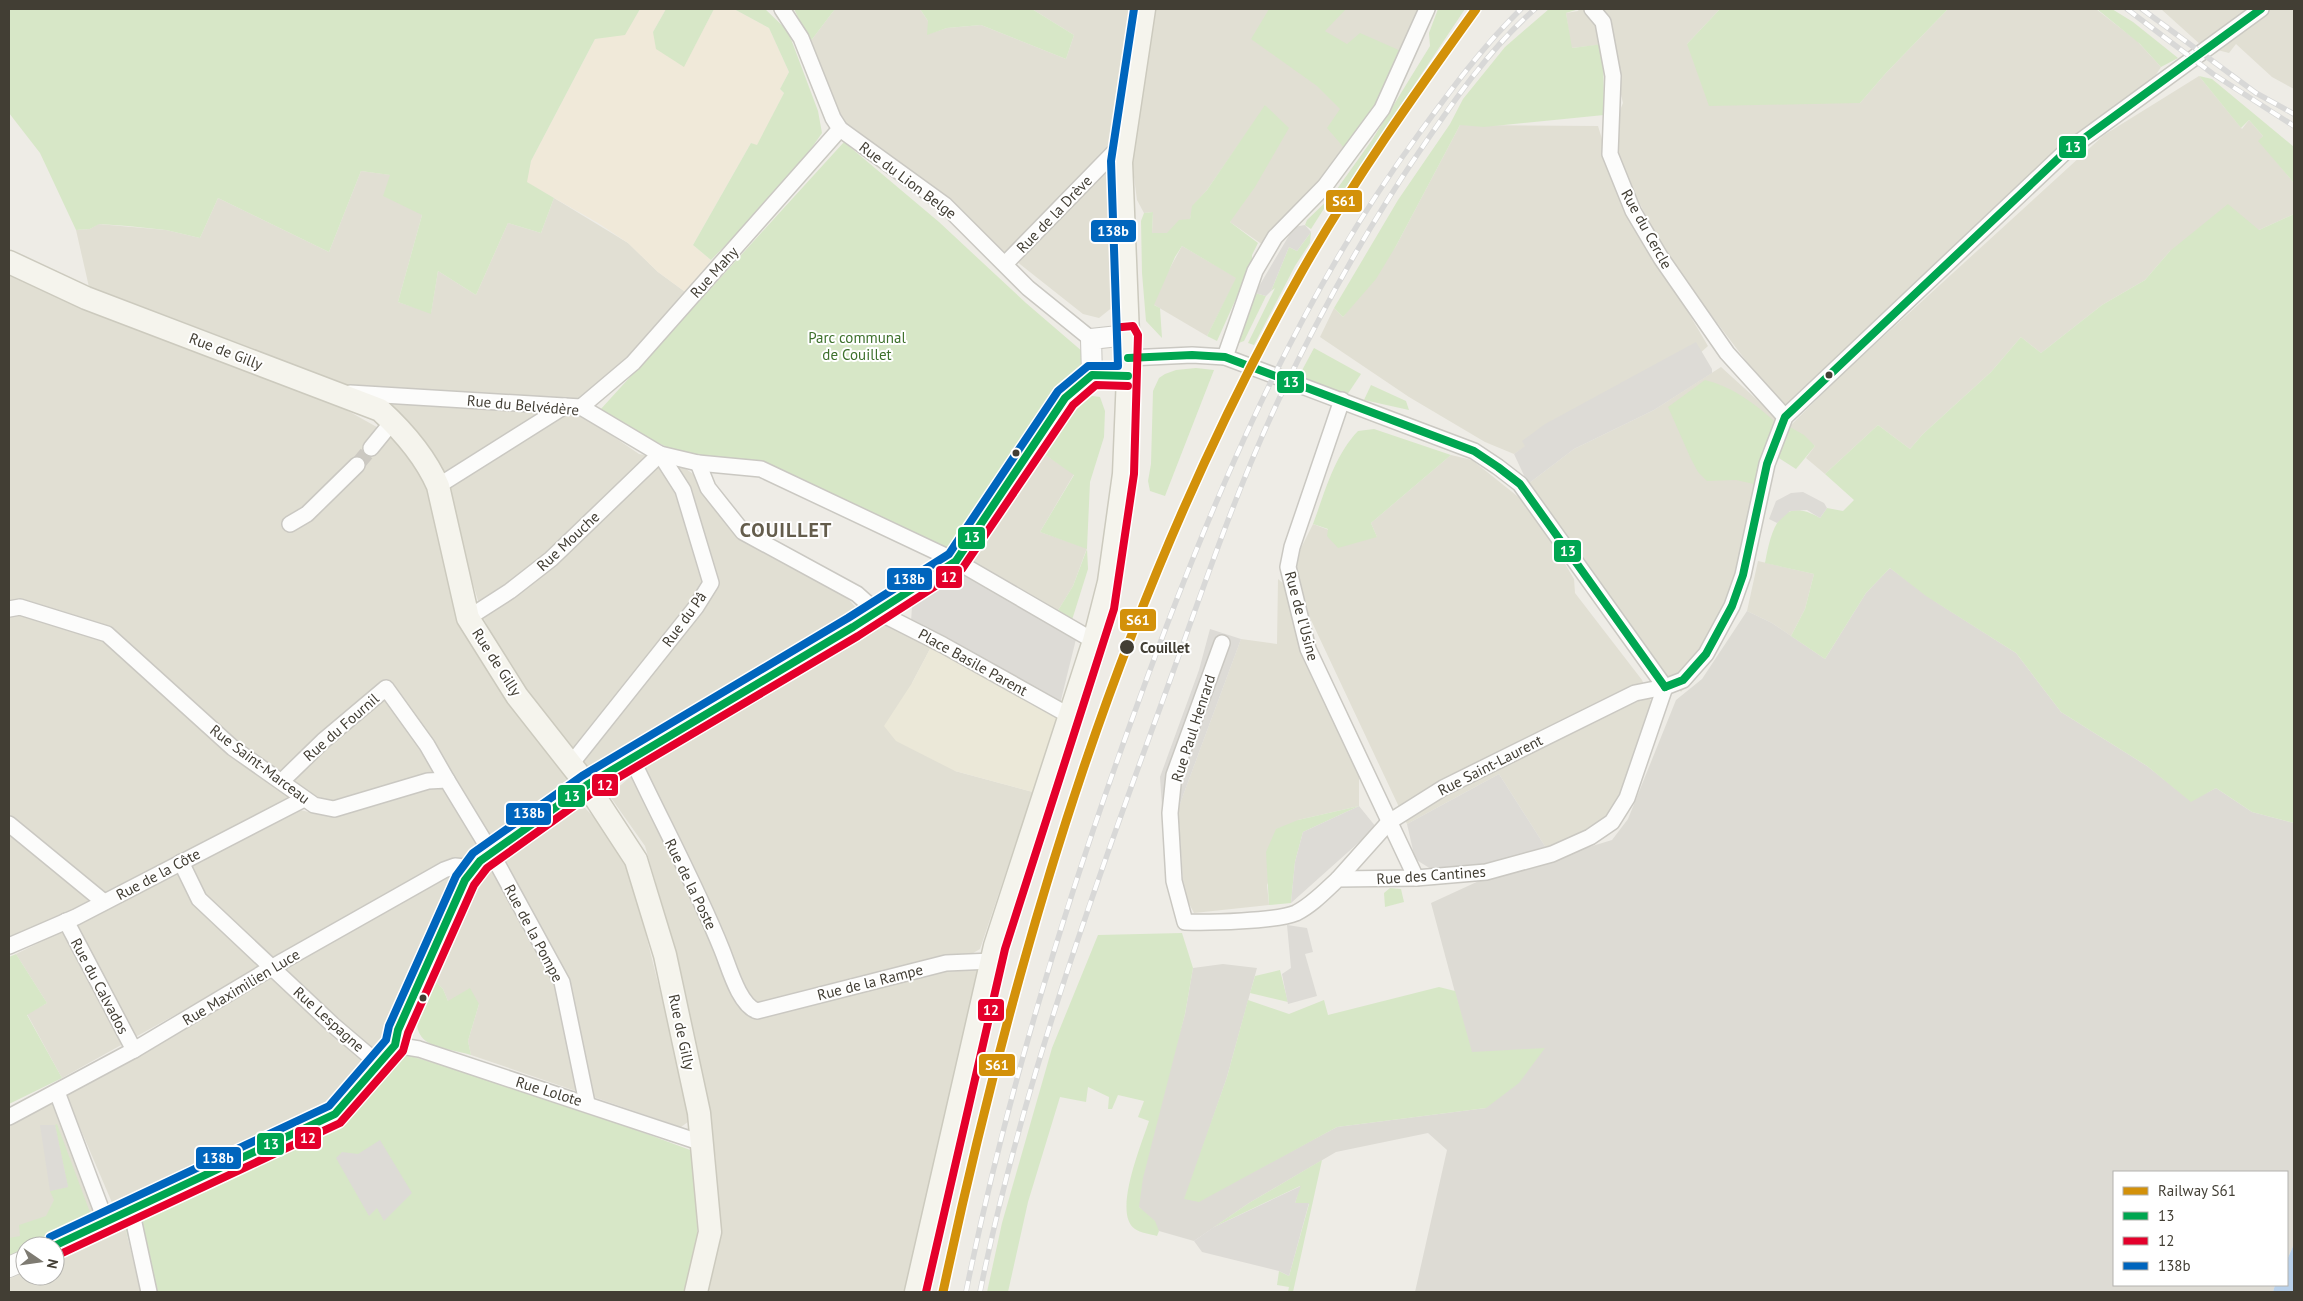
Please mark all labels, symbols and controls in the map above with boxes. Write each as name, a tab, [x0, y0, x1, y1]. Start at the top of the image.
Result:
line badge: 13	[2058, 135, 2087, 159]
street label: Rue du Lion Belge	[856, 137, 960, 223]
text: 13	[2065, 138, 2081, 156]
street label: Rue de la Drève	[1012, 171, 1096, 257]
street label: Rue du Cercle	[1617, 186, 1677, 272]
line badge: S61	[1325, 189, 1363, 213]
text: S61	[1332, 192, 1356, 210]
line badge: 138b	[1090, 219, 1137, 243]
text: 138b	[1097, 222, 1129, 240]
street label: Rue Mahy	[686, 242, 742, 302]
street label: Rue de Gilly	[187, 328, 265, 374]
park label: Parc communal de Couillet	[808, 328, 906, 364]
line badge: 13	[1276, 370, 1305, 394]
unlabelled marker	[1824, 370, 1834, 380]
text: 13	[1283, 373, 1299, 391]
street label: Rue du Belvédère	[466, 391, 580, 419]
unlabelled marker	[1011, 448, 1021, 458]
street label: Rue Mouche	[533, 507, 603, 575]
district label: COUILLET	[740, 517, 832, 543]
line badge: 13	[957, 526, 986, 550]
text: 13	[964, 528, 980, 546]
line badge: 13	[1553, 539, 1582, 563]
text: 13	[1560, 542, 1576, 560]
line badge: 12	[935, 565, 963, 589]
line badge: 138b	[886, 567, 933, 591]
text: 12	[941, 568, 957, 586]
street label: Rue de l'Usine	[1281, 569, 1323, 663]
text: 138b	[893, 570, 925, 588]
street label: Rue du Pâ	[658, 588, 710, 650]
line badge: S61	[1119, 608, 1157, 632]
text: S61	[1126, 611, 1150, 629]
street label: Rue de Gilly	[468, 624, 526, 700]
street label: Place Basile Parent	[915, 624, 1031, 700]
marker: Couillet	[1118, 638, 1136, 656]
place label: Couillet	[1140, 638, 1190, 657]
street label: Rue Paul Henrard	[1167, 672, 1219, 784]
street label: Rue du Fournil	[299, 689, 383, 765]
street label: Rue Saint-Marceau	[206, 720, 314, 808]
street label: Rue Saint-Laurent	[1434, 730, 1546, 800]
line badge: 12	[591, 773, 619, 797]
text: 12	[597, 776, 613, 794]
line badge: 13	[557, 784, 586, 808]
text: 13	[564, 787, 580, 805]
line badge: 138b	[505, 802, 552, 826]
text: 138b	[513, 804, 545, 822]
street label: Rue de la Poste	[661, 835, 721, 933]
street label: Rue de la Côte	[113, 844, 203, 904]
street label: Rue des Cantines	[1376, 862, 1486, 888]
street label: Rue de la Pompe	[500, 881, 568, 985]
street label: Rue du Calvados	[67, 935, 133, 1037]
street label: Rue Maximilien Luce	[179, 944, 303, 1030]
street label: Rue de la Rampe	[815, 960, 925, 1004]
street label: Rue Lespagne	[290, 982, 368, 1056]
street label: Rue de Gilly	[665, 992, 699, 1072]
unlabelled marker	[418, 993, 428, 1003]
line badge: 12	[977, 998, 1005, 1022]
text: 12	[983, 1001, 999, 1019]
line badge: S61	[978, 1053, 1016, 1077]
text: S61	[985, 1056, 1009, 1074]
street label: Rue Lolote	[514, 1072, 584, 1110]
line badge: 12	[294, 1126, 322, 1150]
text: 12	[300, 1129, 316, 1147]
line badge: 13	[256, 1132, 285, 1156]
text: 13	[263, 1135, 279, 1153]
line badge: 138b	[195, 1146, 242, 1170]
text: 138b	[202, 1149, 234, 1167]
legend	[2113, 1171, 2288, 1286]
text: Railway S61	[2158, 1181, 2236, 1200]
text: 13	[2158, 1206, 2174, 1225]
text: 12	[2158, 1231, 2174, 1250]
north arrow	[15, 1236, 65, 1286]
text: 138b	[2158, 1256, 2191, 1275]
text: N	[43, 1257, 62, 1270]

